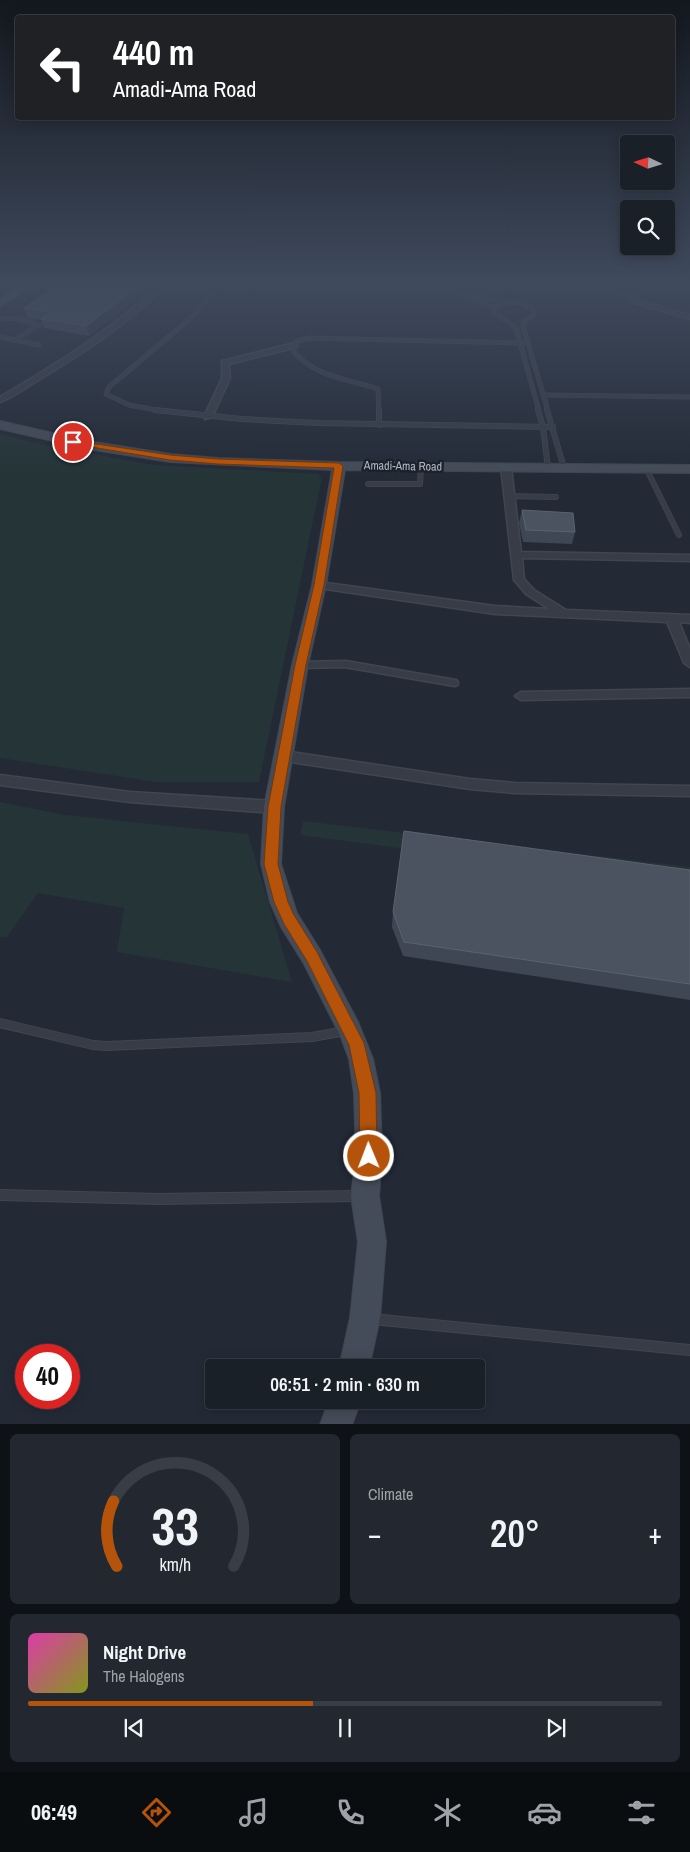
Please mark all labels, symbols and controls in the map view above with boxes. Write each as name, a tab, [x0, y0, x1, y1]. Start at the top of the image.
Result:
text: 440 m	[113, 29, 194, 76]
icon: left	[30, 35, 95, 100]
text: Amadi-Ama Road	[113, 74, 256, 104]
north arrow	[620, 135, 675, 190]
map controls	[620, 135, 675, 255]
button: search	[620, 200, 675, 255]
pin	[52, 421, 94, 463]
icon: arrive	[59, 428, 87, 456]
street label: Amadi-Ama Road	[363, 457, 442, 475]
position arrow	[342, 1129, 394, 1181]
speed limit sign: 40	[15, 1344, 80, 1409]
text: 06:51 · 2 min · 630 m	[270, 1371, 420, 1397]
text: Climate	[368, 1483, 413, 1505]
text: 33	[151, 1491, 199, 1561]
text: 20°	[490, 1508, 540, 1559]
text: −	[368, 1515, 381, 1553]
text: +	[649, 1515, 662, 1553]
text: km/h	[159, 1553, 191, 1577]
text: Night Drive	[103, 1639, 186, 1665]
text: The Halogens	[103, 1665, 185, 1687]
icon: previous	[120, 1714, 148, 1742]
icon: pause	[331, 1714, 359, 1742]
icon: next	[542, 1714, 570, 1742]
icon: directions	[139, 1795, 174, 1830]
icon: music	[236, 1795, 271, 1830]
icon: phone	[333, 1795, 368, 1830]
icon: climate	[430, 1795, 465, 1830]
icon: car	[527, 1795, 562, 1830]
icon: filters	[624, 1795, 659, 1830]
text: 06:49	[31, 1797, 77, 1827]

